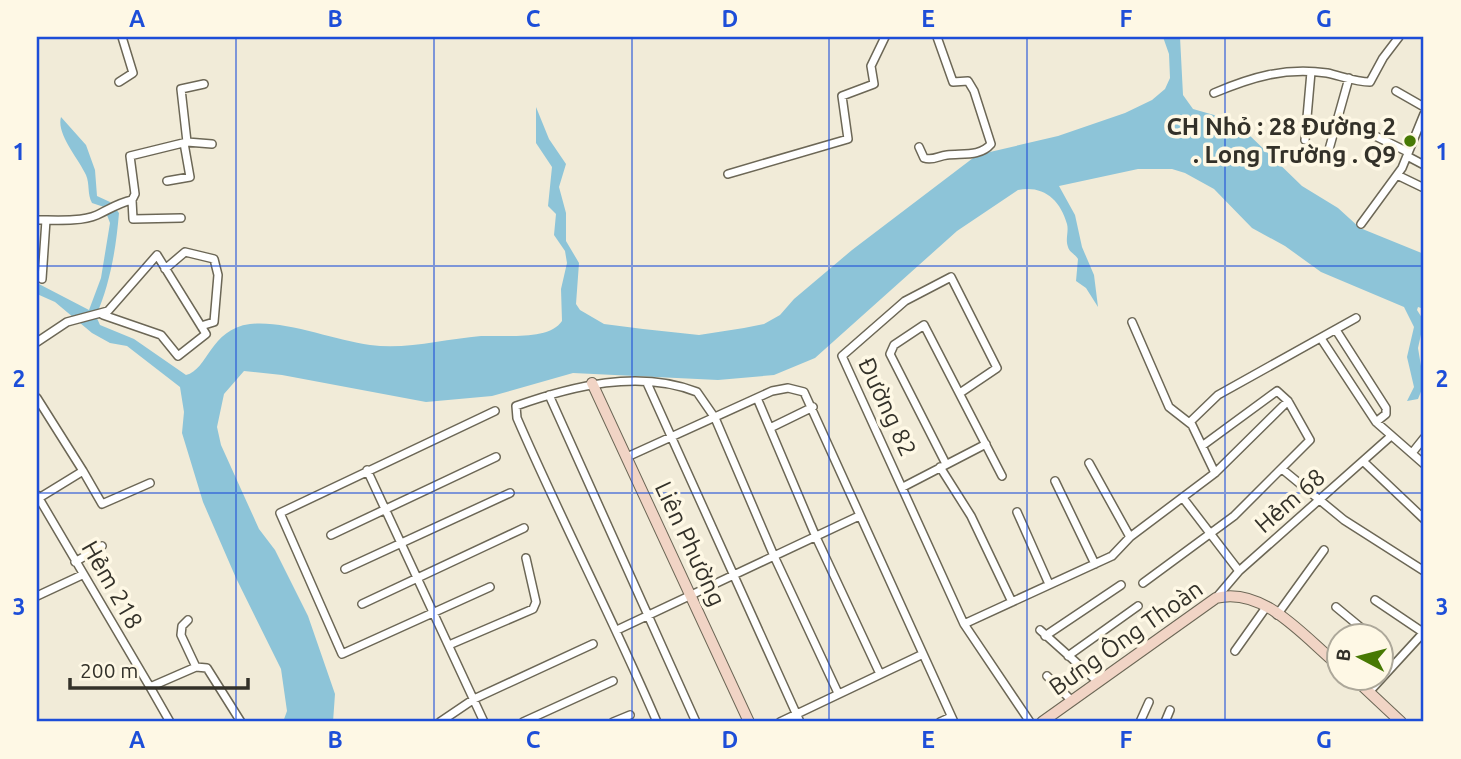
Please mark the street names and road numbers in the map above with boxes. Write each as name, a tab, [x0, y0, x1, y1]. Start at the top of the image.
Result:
street label: Đường 82	[853, 353, 922, 460]
street label: Hẻm 68	[1249, 463, 1330, 538]
street label: Liên Phường	[650, 477, 731, 610]
street label: Hẻm 218	[77, 536, 148, 633]
street label: Bưng Ông Thoàn	[1043, 574, 1208, 701]

